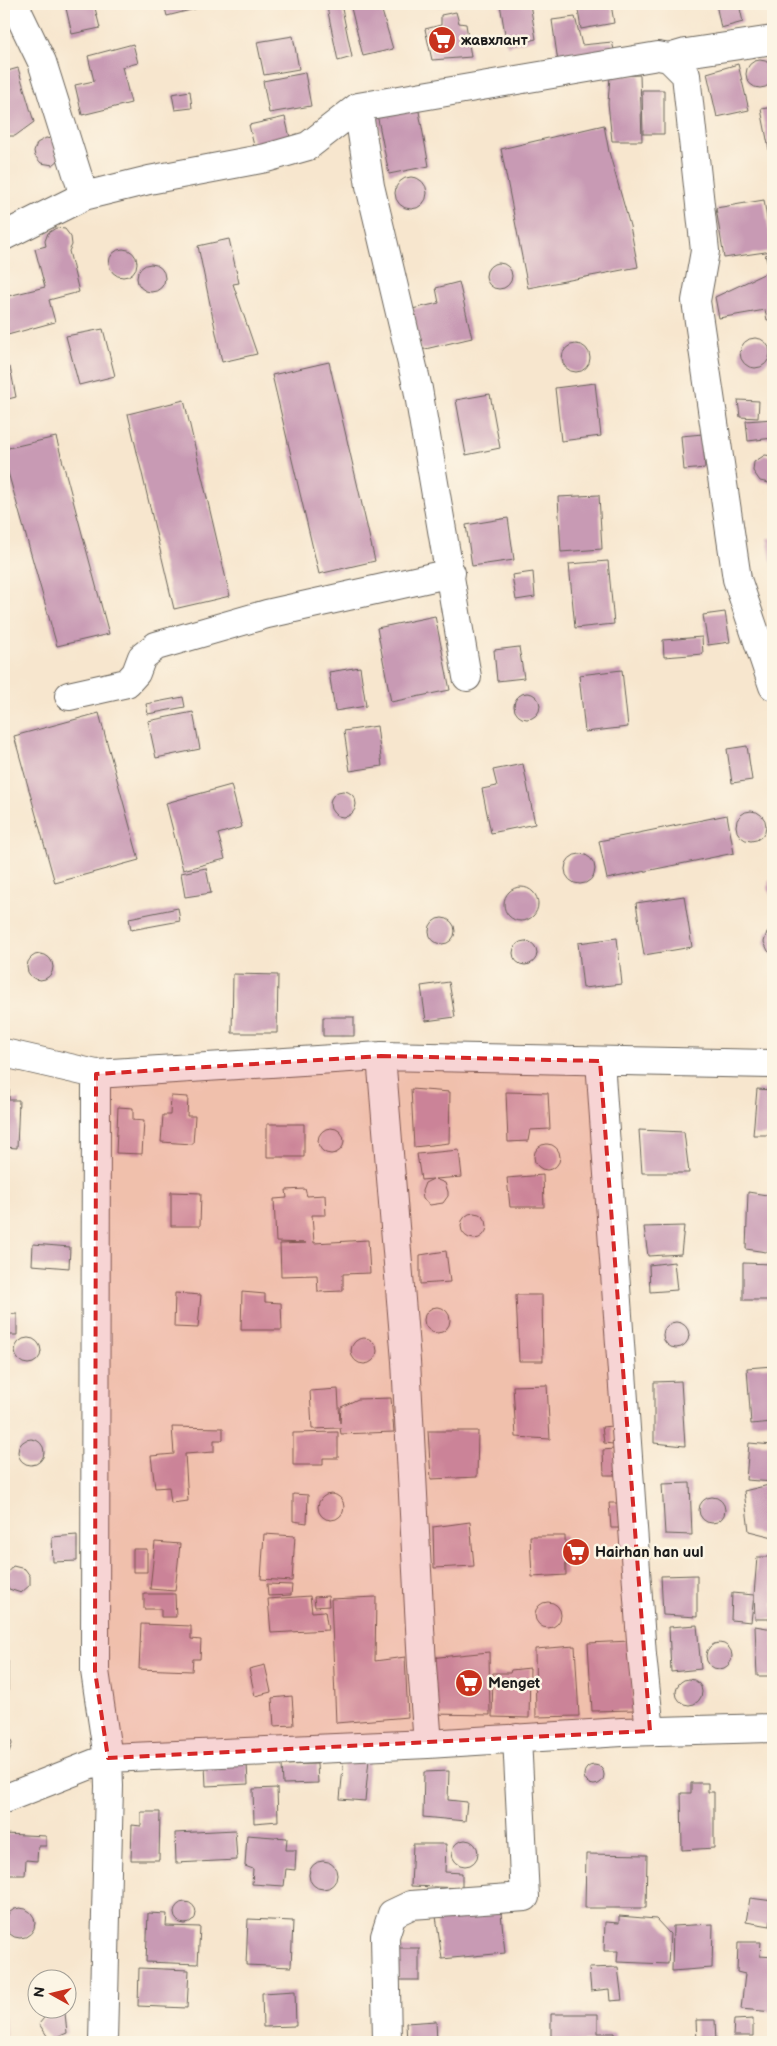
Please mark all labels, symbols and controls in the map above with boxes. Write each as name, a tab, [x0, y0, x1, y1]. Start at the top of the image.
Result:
supermarket icon: жавхлант	[427, 25, 457, 55]
place label: жавхлант	[461, 31, 529, 50]
supermarket icon: Hairhan han uul	[561, 1537, 591, 1567]
place label: Hairhan han uul	[595, 1543, 703, 1562]
supermarket icon: Menget	[454, 1668, 484, 1698]
place label: Menget	[488, 1674, 540, 1693]
north arrow	[28, 1968, 78, 2018]
text: N	[30, 1986, 49, 1999]

